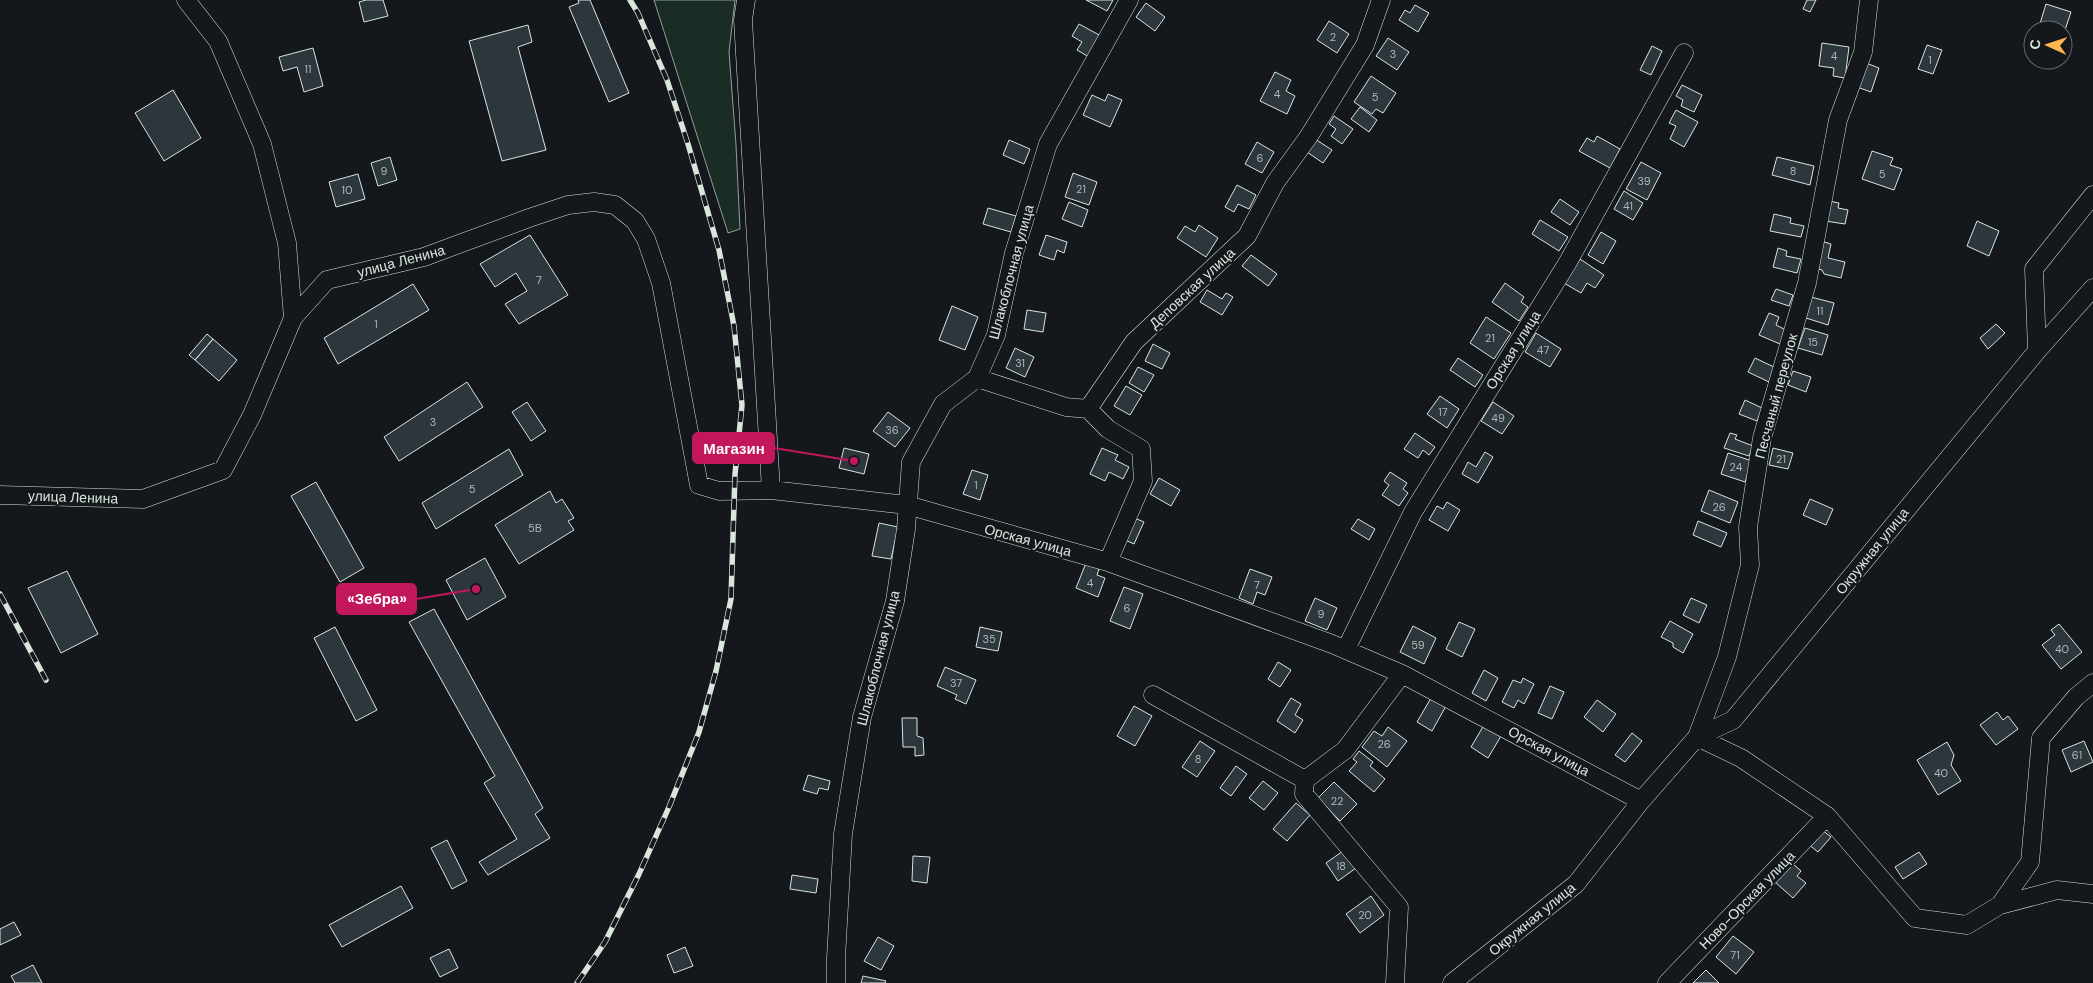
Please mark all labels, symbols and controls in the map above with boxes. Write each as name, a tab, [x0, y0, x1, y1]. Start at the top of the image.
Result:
north arrow	[2023, 20, 2073, 70]
house number: 2	[1330, 30, 1336, 44]
text: С	[2026, 39, 2044, 50]
house number: 3	[1390, 47, 1396, 61]
house number: 4	[1831, 49, 1838, 63]
house number: 1	[1928, 53, 1932, 67]
house number: 11	[305, 62, 311, 76]
house number: 4	[1274, 87, 1281, 101]
house number: 5	[1372, 90, 1379, 104]
house number: 6	[1257, 151, 1264, 165]
house number: 9	[381, 164, 388, 178]
house number: 8	[1790, 164, 1796, 178]
house number: 5	[1879, 167, 1886, 181]
house number: 39	[1637, 174, 1651, 188]
house number: 21	[1076, 182, 1086, 196]
house number: 10	[342, 183, 352, 197]
house number: 41	[1623, 199, 1633, 213]
street label: Шлакоблочная улица	[984, 203, 1038, 341]
street label: улица Ленина	[355, 241, 447, 281]
street label: Деповская улица	[1145, 243, 1239, 332]
house number: 7	[536, 273, 542, 287]
house number: 11	[1817, 304, 1823, 318]
street label: Орская улица	[1482, 307, 1545, 393]
house number: 1	[374, 317, 378, 331]
house number: 21	[1485, 331, 1495, 345]
street label: Песчаный переулок	[1751, 331, 1802, 461]
house number: 15	[1808, 335, 1818, 349]
house number: 47	[1537, 343, 1549, 357]
house number: 31	[1015, 356, 1025, 370]
house number: 17	[1438, 405, 1448, 419]
house number: 49	[1491, 411, 1505, 425]
house number: 3	[430, 415, 436, 429]
house number: 36	[885, 423, 899, 437]
callout: Магазин	[693, 433, 774, 463]
text: Магазин	[703, 439, 765, 459]
house number: 21	[1776, 452, 1786, 466]
house number: 24	[1730, 460, 1743, 474]
house number: 1	[974, 478, 978, 492]
house number: 5	[469, 482, 476, 496]
street label: улица Ленина	[28, 486, 119, 508]
house number: 26	[1712, 500, 1726, 514]
street label: Окружная улица	[1831, 504, 1913, 598]
street label: Орская улица	[982, 520, 1074, 560]
house number: 5В	[528, 521, 542, 535]
house number: 4	[1087, 576, 1094, 590]
house number: 7	[1254, 578, 1260, 592]
callout: «Зебра»	[337, 584, 416, 614]
street label: Шлакоблочная улица	[852, 588, 904, 727]
text: «Зебра»	[347, 589, 407, 609]
house number: 6	[1124, 601, 1131, 615]
house number: 9	[1318, 607, 1325, 621]
house number: 35	[982, 632, 996, 646]
house number: 59	[1411, 638, 1425, 652]
house number: 40	[2055, 642, 2069, 656]
house number: 37	[950, 676, 962, 690]
street label: Орская улица	[1505, 722, 1593, 780]
house number: 26	[1377, 737, 1391, 751]
house number: 61	[2072, 748, 2082, 762]
house number: 8	[1195, 752, 1201, 766]
house number: 40	[1934, 766, 1948, 780]
house number: 22	[1331, 794, 1343, 808]
street label: Ново-Орская улица	[1695, 847, 1799, 953]
house number: 18	[1336, 859, 1346, 873]
street label: Окружная улица	[1485, 878, 1579, 960]
house number: 20	[1358, 908, 1372, 922]
house number: 71	[1730, 948, 1740, 962]

